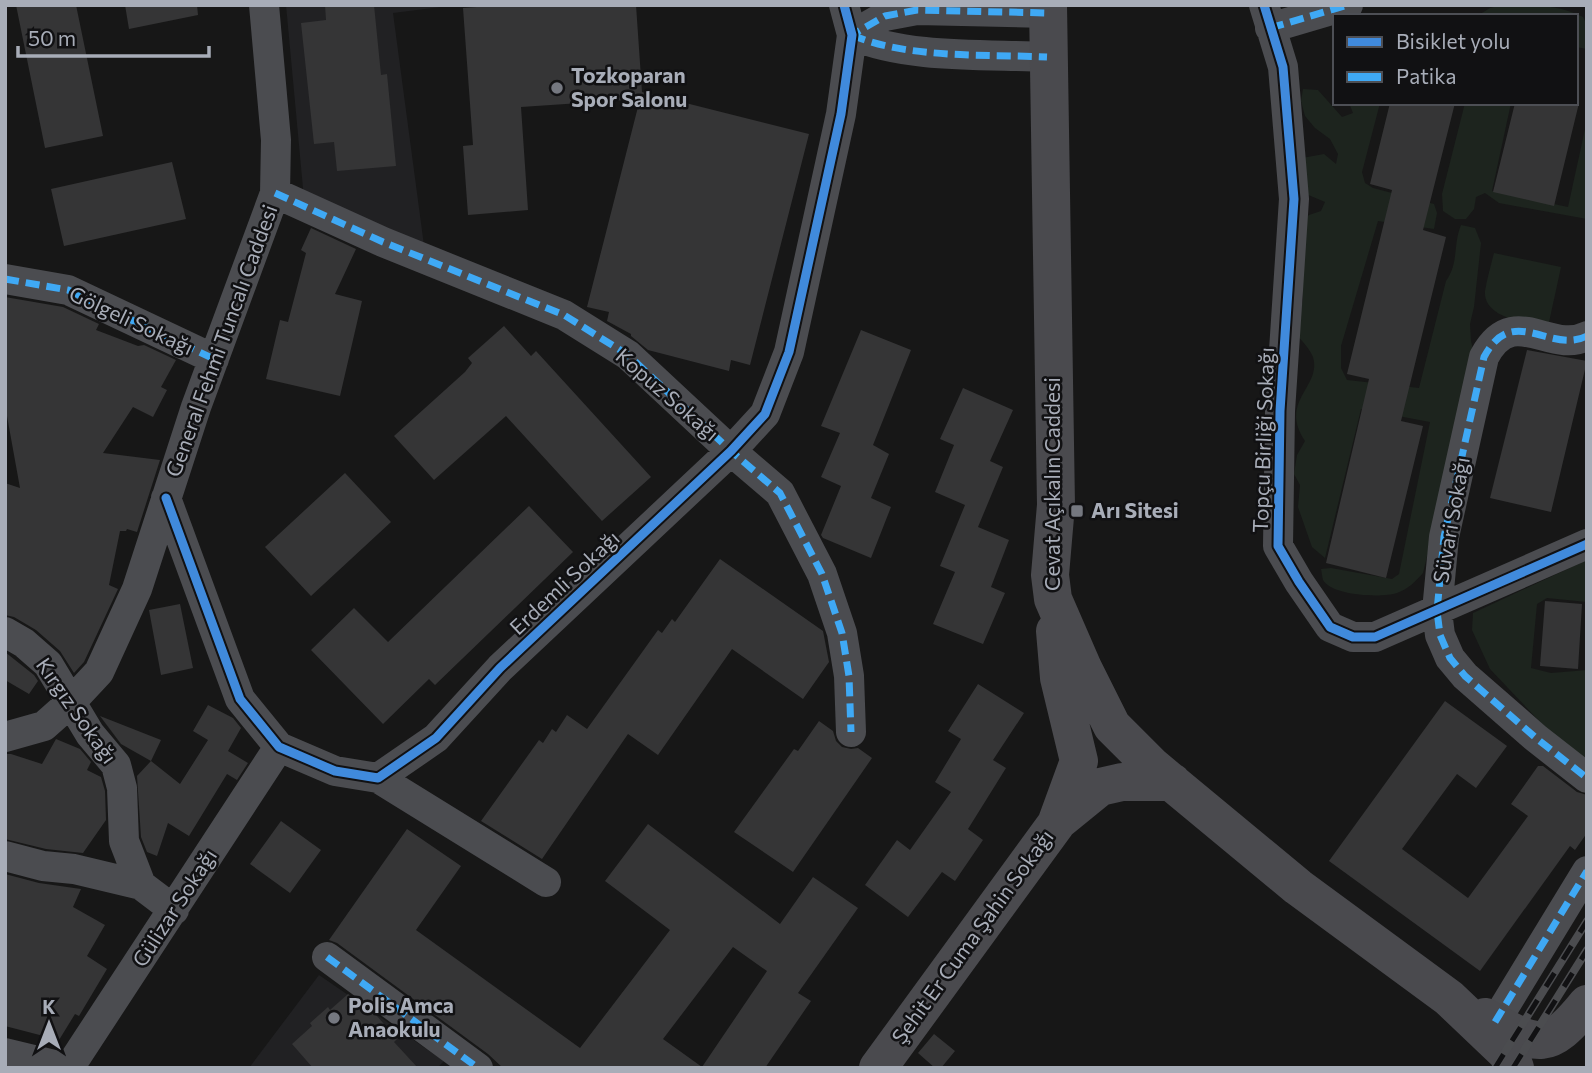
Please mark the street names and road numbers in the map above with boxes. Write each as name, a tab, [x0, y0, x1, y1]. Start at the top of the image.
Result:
street label: General Fehmi Tuncalı Caddesi	[160, 201, 282, 480]
street label: Gölgeli Sokağı	[65, 280, 198, 359]
street label: Kopuz Sokağı	[611, 342, 725, 445]
street label: Topçu Birliği Sokağı	[1247, 347, 1278, 533]
street label: Cevat Açıkalın Caddesi	[1039, 377, 1064, 591]
street label: Süvari Sokağı	[1427, 455, 1474, 585]
street label: Erdemli Sokağı	[504, 525, 624, 639]
street label: Kırgız Sokağı	[32, 653, 123, 768]
street label: Şehit Er Cuma Şahin Sokağı	[886, 824, 1058, 1048]
street label: Gülizar Sokağı	[126, 843, 221, 971]

